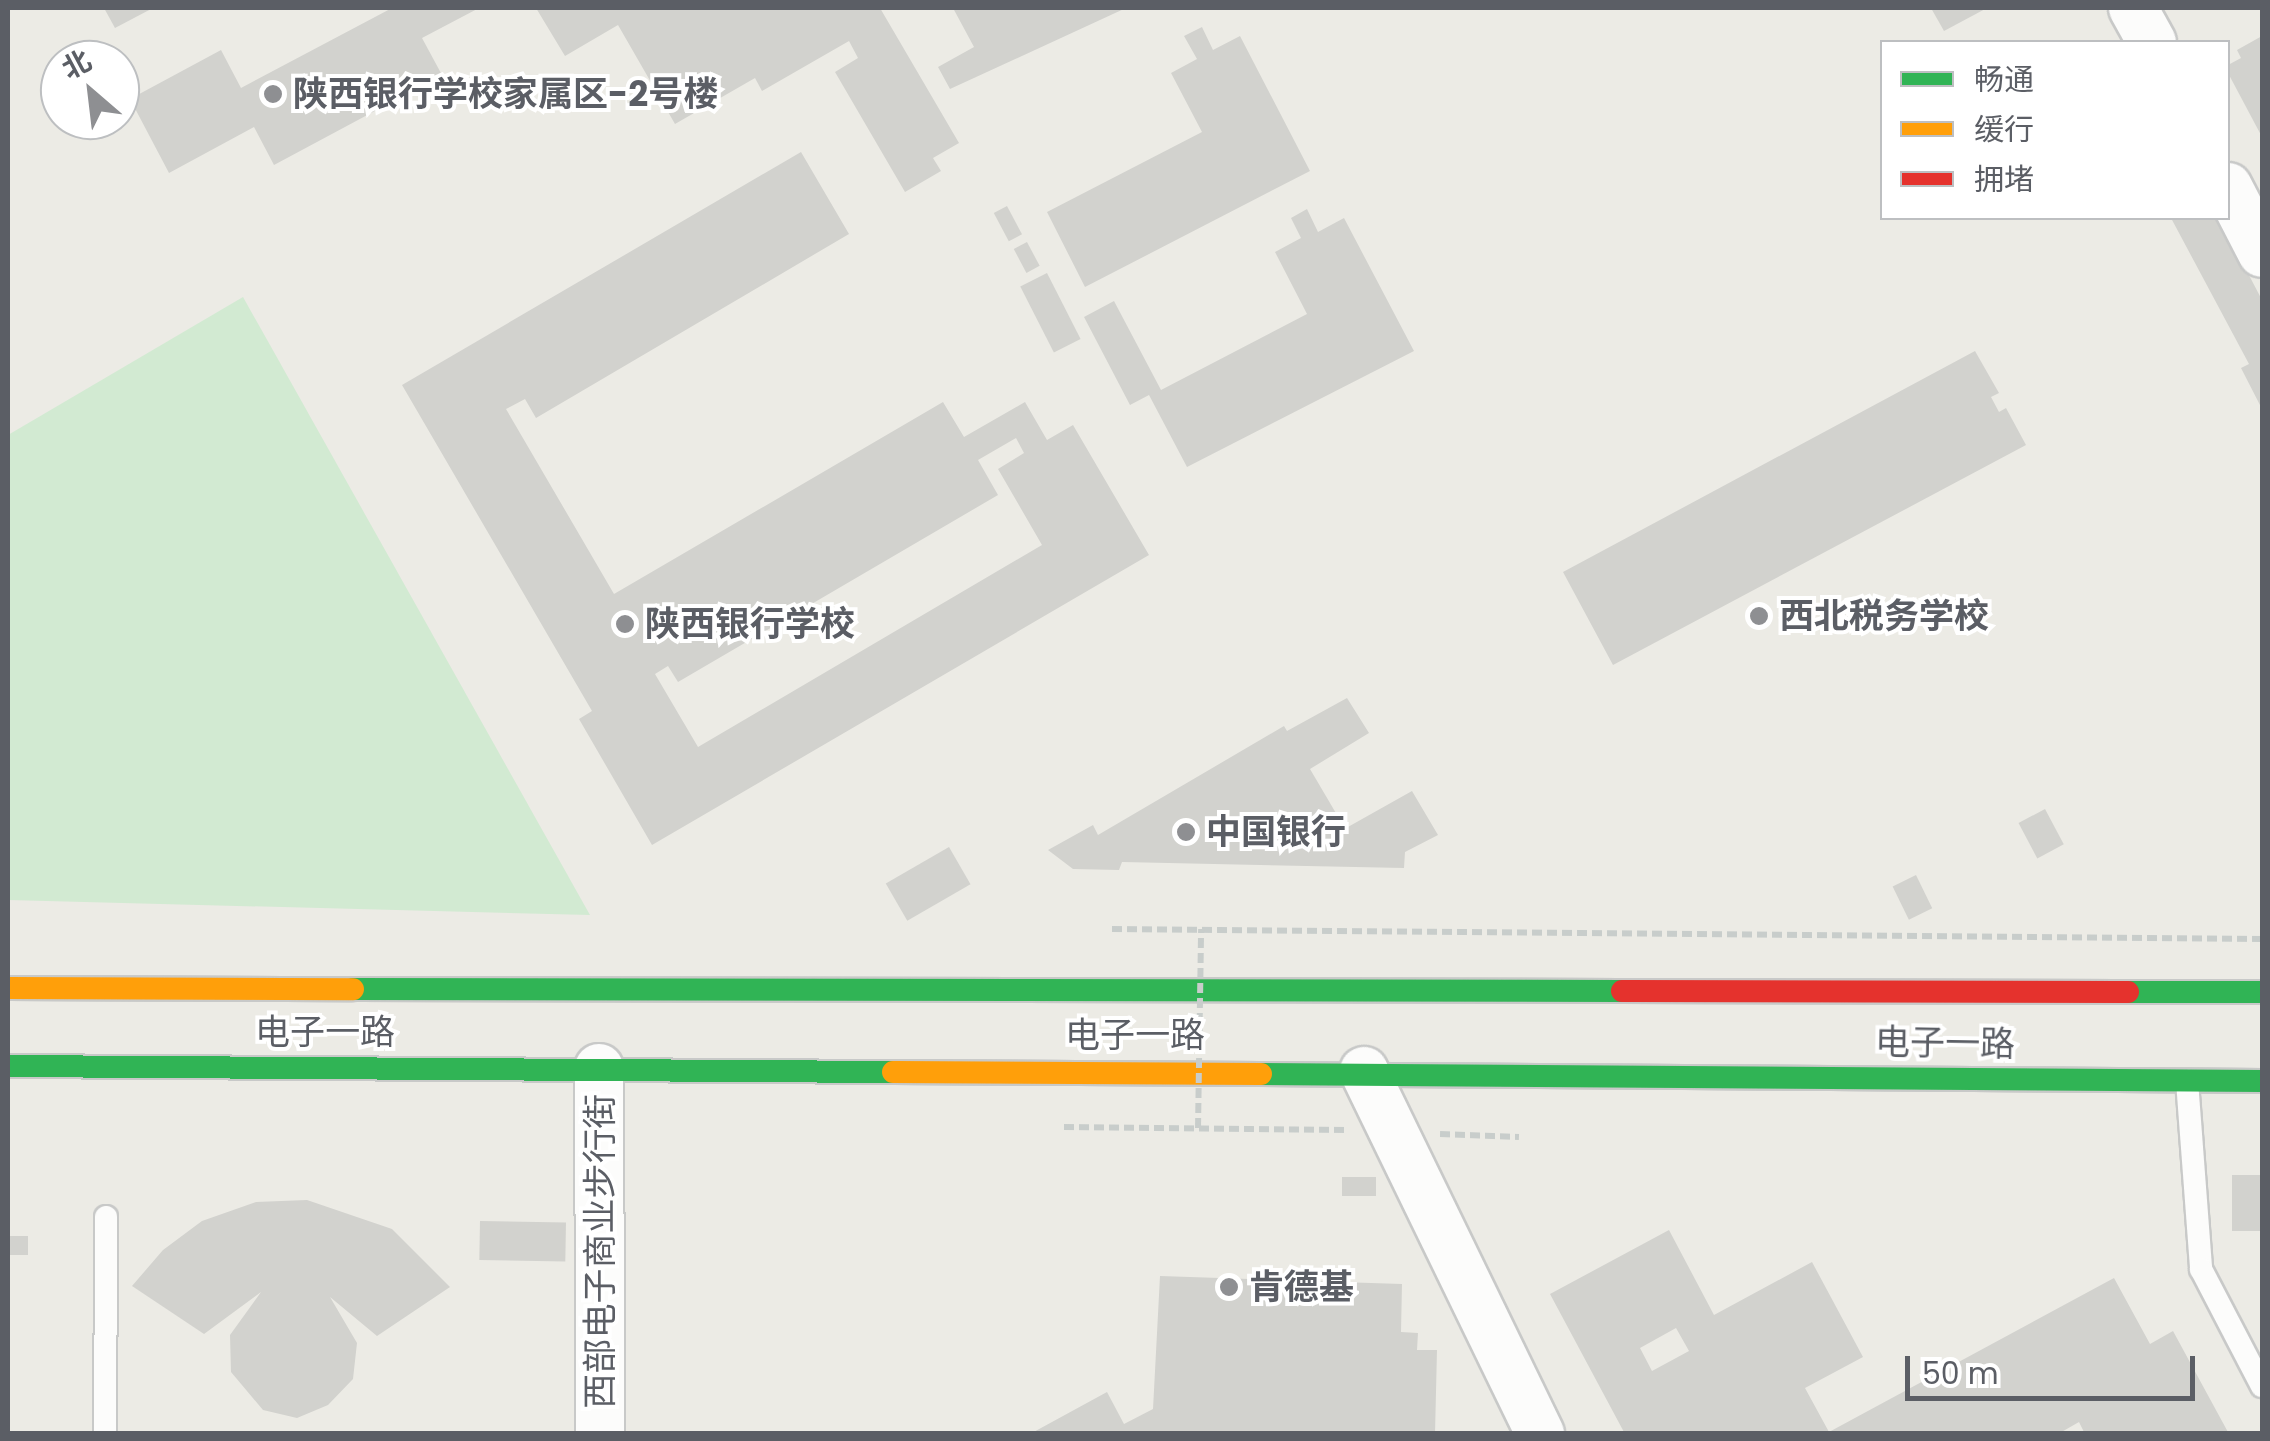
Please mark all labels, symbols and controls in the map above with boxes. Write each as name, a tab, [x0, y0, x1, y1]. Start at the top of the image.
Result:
north arrow	[40, 40, 140, 140]
legend	[1880, 40, 2230, 220]
text: 北	[55, 41, 98, 89]
text: 畅通	[1974, 58, 2034, 101]
place label: 陕西银行学校家属区-2号楼	[293, 73, 718, 115]
marker: 陕西银行学校家属区-2号楼	[262, 83, 284, 105]
text: 缓行	[1974, 108, 2034, 151]
text: 拥堵	[1974, 158, 2034, 201]
place label: 西北税务学校	[1779, 595, 1989, 637]
place label: 陕西银行学校	[645, 603, 855, 645]
marker: 西北税务学校	[1748, 605, 1770, 627]
marker: 陕西银行学校	[614, 613, 636, 635]
place label: 中国银行	[1206, 811, 1346, 853]
marker: 中国银行	[1175, 821, 1197, 843]
street label: 电子一路	[255, 1011, 395, 1053]
street label: 电子一路	[1065, 1014, 1205, 1056]
street label: 电子一路	[1875, 1021, 2015, 1065]
street label: 西部电子商业步行街	[579, 1094, 621, 1408]
place label: 肯德基	[1249, 1266, 1354, 1308]
marker: 肯德基	[1218, 1276, 1240, 1298]
scale bar	[1910, 1336, 2200, 1398]
text: 50 m	[1922, 1352, 1999, 1395]

